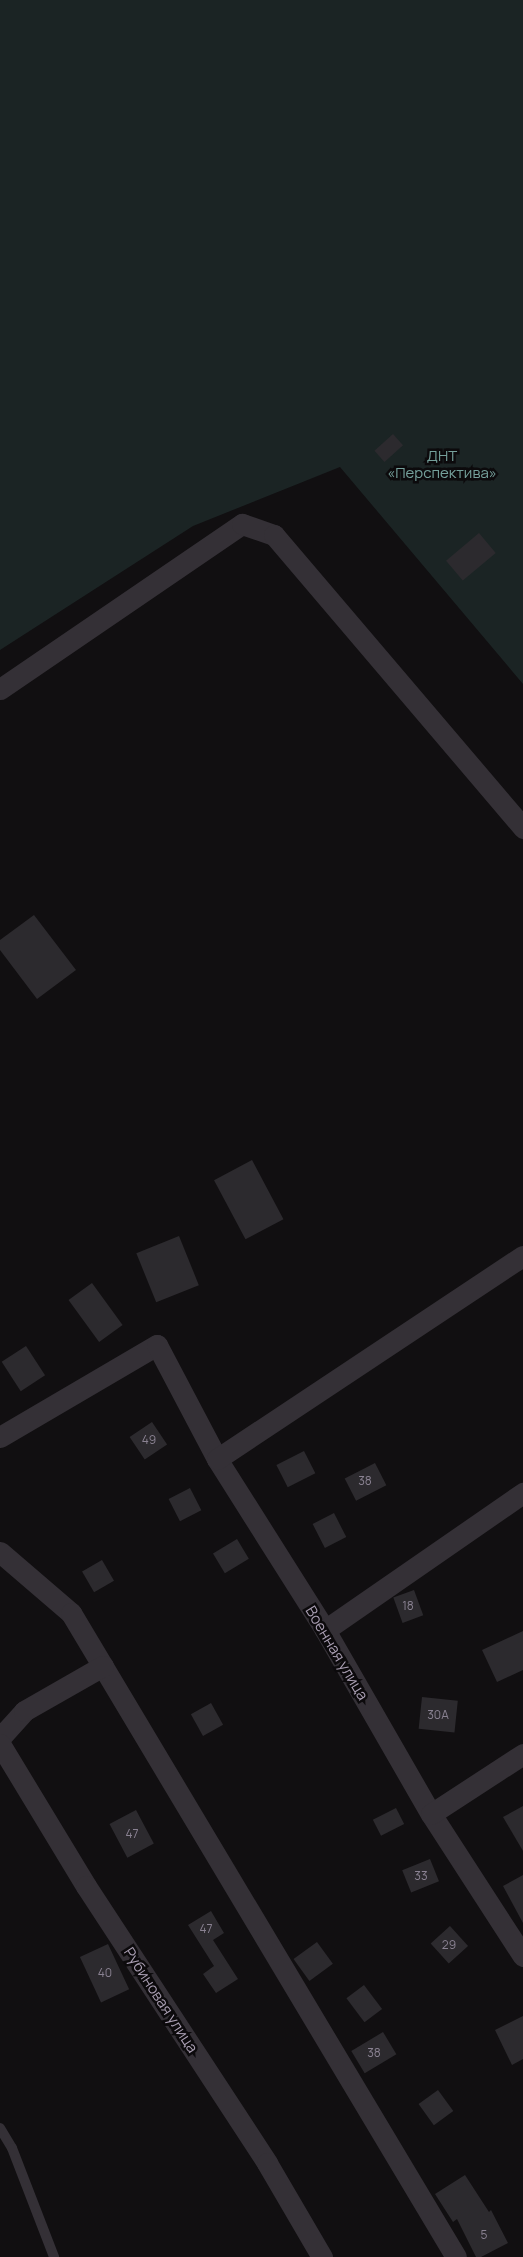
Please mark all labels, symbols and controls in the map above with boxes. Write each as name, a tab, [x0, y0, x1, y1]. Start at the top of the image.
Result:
park label: ДНТ «Перспектива»	[387, 446, 497, 481]
house number: 49	[142, 1433, 156, 1447]
house number: 38	[358, 1474, 372, 1488]
house number: 18	[402, 1599, 414, 1613]
street label: Военная улица	[302, 1603, 372, 1703]
house number: 30А	[427, 1708, 449, 1722]
house number: 47	[125, 1827, 139, 1841]
house number: 33	[414, 1869, 428, 1883]
house number: 47	[199, 1922, 213, 1936]
house number: 29	[442, 1938, 456, 1952]
street label: Рубиновая улица	[120, 1944, 202, 2056]
house number: 40	[98, 1966, 112, 1980]
house number: 38	[367, 2046, 381, 2060]
house number: 5	[481, 2228, 487, 2242]

